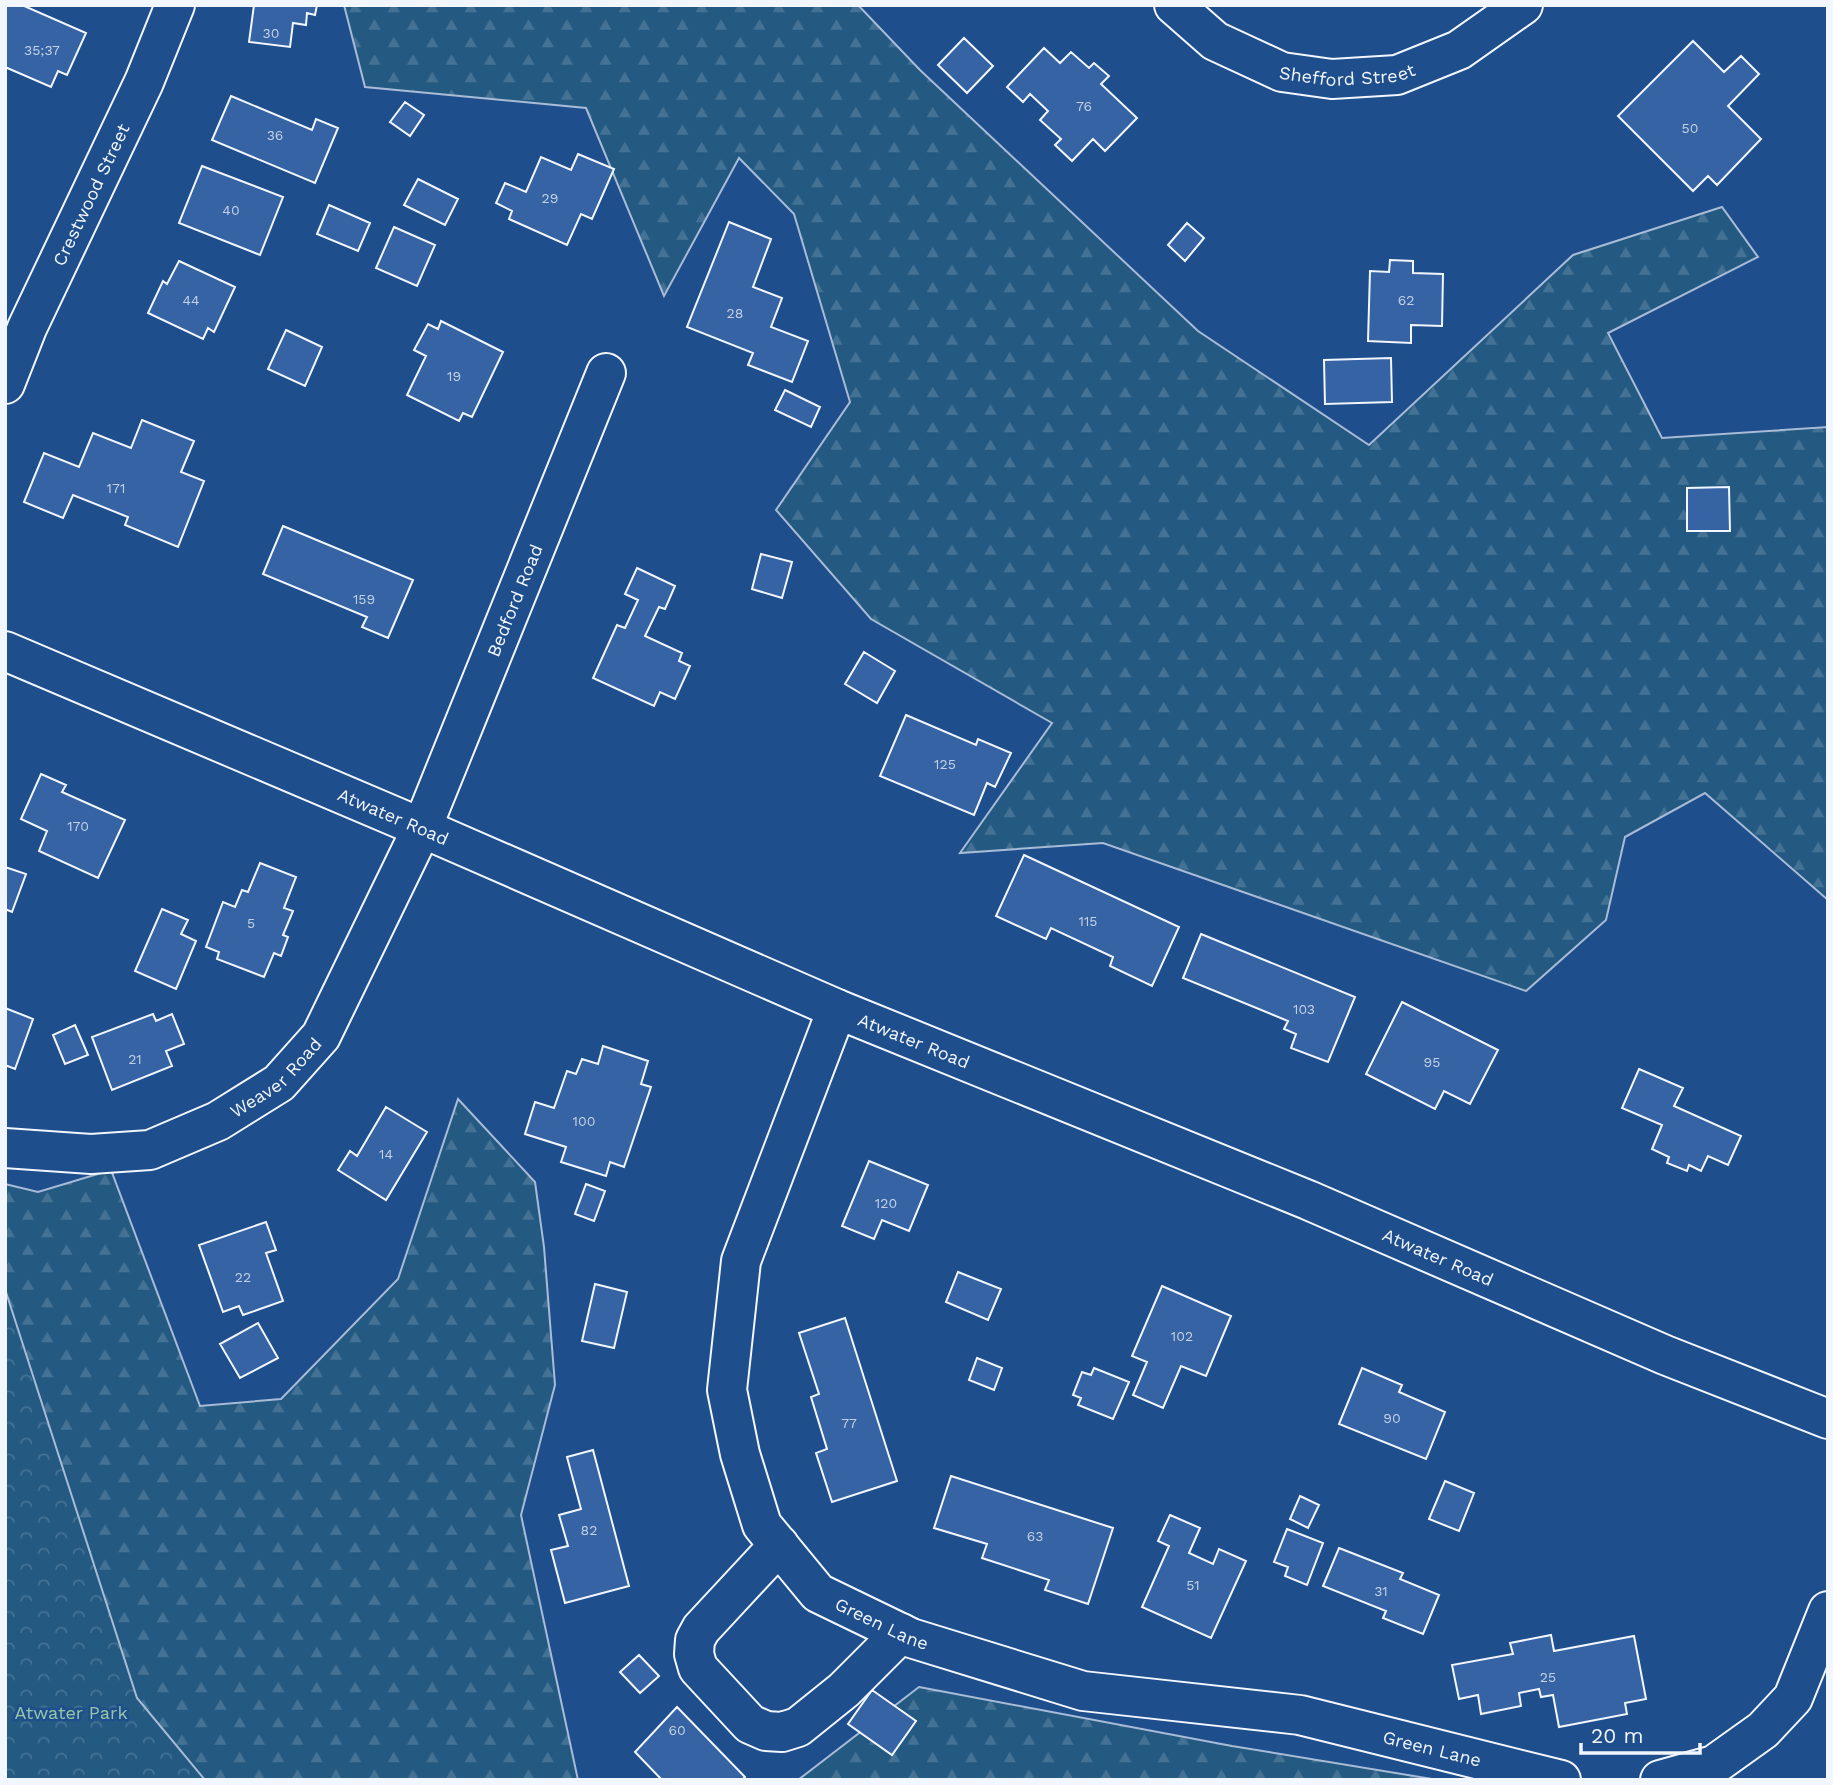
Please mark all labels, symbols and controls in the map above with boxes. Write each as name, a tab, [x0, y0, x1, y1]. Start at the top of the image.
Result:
house number: 30	[263, 25, 279, 41]
house number: 35;37	[24, 42, 60, 58]
street label: Shefford Street	[1278, 58, 1418, 90]
house number: 76	[1076, 98, 1092, 114]
street label: Crestwood Street	[48, 120, 133, 269]
house number: 50	[1682, 120, 1698, 136]
house number: 36	[267, 127, 283, 143]
house number: 29	[542, 190, 558, 206]
house number: 40	[222, 202, 240, 218]
house number: 44	[182, 292, 200, 308]
house number: 62	[1398, 292, 1414, 308]
house number: 28	[727, 305, 743, 321]
house number: 19	[447, 368, 461, 384]
house number: 171	[107, 480, 125, 496]
street label: Bedford Road	[482, 541, 546, 660]
house number: 159	[353, 591, 375, 607]
house number: 125	[934, 756, 956, 772]
street label: Atwater Road	[335, 783, 452, 849]
house number: 170	[67, 818, 89, 834]
house number: 115	[1078, 913, 1098, 929]
house number: 5	[247, 915, 255, 931]
house number: 103	[1293, 1001, 1315, 1017]
street label: Atwater Road	[855, 1008, 973, 1072]
street label: Weaver Road	[226, 1033, 325, 1122]
house number: 21	[128, 1051, 142, 1067]
house number: 95	[1424, 1054, 1440, 1070]
house number: 100	[573, 1113, 595, 1129]
house number: 14	[379, 1146, 393, 1162]
house number: 120	[875, 1195, 897, 1211]
street label: Atwater Road	[1380, 1223, 1497, 1290]
house number: 22	[235, 1269, 251, 1285]
house number: 102	[1171, 1328, 1193, 1344]
house number: 90	[1383, 1410, 1401, 1426]
house number: 77	[841, 1415, 857, 1431]
house number: 82	[581, 1522, 597, 1538]
house number: 63	[1027, 1528, 1043, 1544]
house number: 51	[1186, 1577, 1200, 1593]
house number: 31	[1374, 1583, 1388, 1599]
street label: Green Lane	[832, 1592, 931, 1653]
house number: 25	[1540, 1669, 1556, 1685]
park label: Atwater Park	[14, 1702, 128, 1723]
scale bar	[1581, 1712, 1700, 1756]
house number: 60	[668, 1722, 686, 1738]
text: 20 m	[1591, 1723, 1643, 1748]
street label: Green Lane	[1381, 1726, 1484, 1770]

